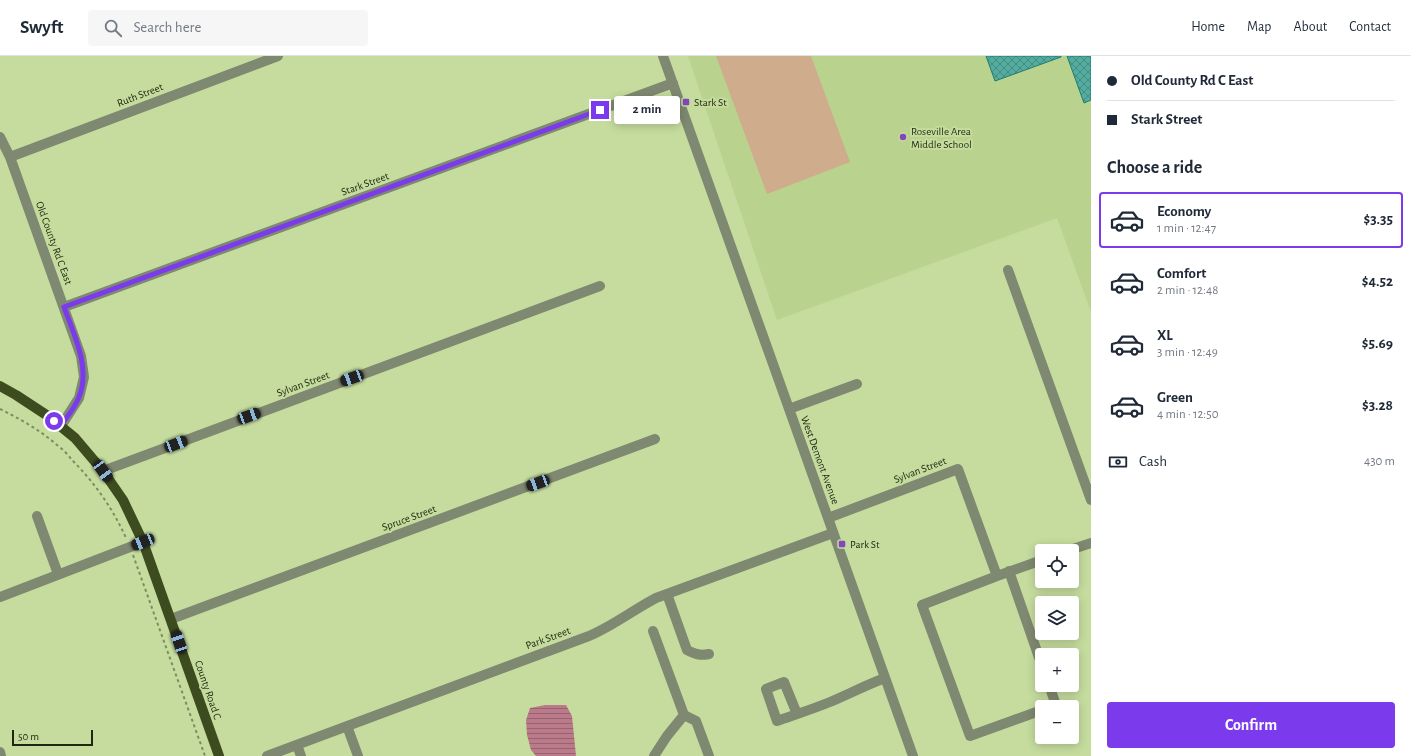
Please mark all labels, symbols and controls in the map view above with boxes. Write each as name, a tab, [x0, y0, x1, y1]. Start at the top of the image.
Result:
search box	[88, 10, 368, 46]
icon: search	[102, 17, 124, 39]
text: Swyft	[20, 18, 64, 37]
text: Search here	[134, 20, 201, 35]
text: Home	[1191, 20, 1225, 34]
text: Map	[1247, 20, 1271, 34]
text: About	[1293, 20, 1327, 34]
text: Contact	[1349, 20, 1391, 34]
text: Old County Rd C East	[1131, 73, 1253, 88]
street label: Ruth Street	[115, 81, 165, 109]
callout: 2 min	[614, 96, 680, 124]
marker: Stark St	[681, 97, 691, 107]
place label: Stark St	[694, 97, 727, 108]
route end	[591, 101, 609, 119]
text: 2 min	[633, 103, 661, 116]
text: Stark Street	[1131, 112, 1202, 127]
place label: Roseville Area Middle School	[911, 126, 972, 150]
marker: Roseville Area Middle School	[898, 132, 908, 142]
text: Choose a ride	[1107, 159, 1202, 177]
street label: Stark Street	[340, 170, 391, 198]
street label: Old County Rd C East	[34, 200, 74, 287]
icon: car	[1109, 202, 1145, 238]
text: Economy	[1157, 204, 1211, 219]
text: $3.35	[1363, 212, 1393, 227]
text: 1 min · 12:47	[1157, 222, 1216, 235]
icon: car	[1109, 264, 1145, 300]
text: Comfort	[1157, 266, 1206, 281]
text: $4.52	[1362, 274, 1393, 289]
text: 2 min · 12:48	[1157, 284, 1218, 297]
icon: car	[1109, 326, 1145, 362]
text: XL	[1157, 328, 1173, 343]
text: $5.69	[1362, 336, 1393, 351]
text: 3 min · 12:49	[1157, 346, 1218, 359]
car	[339, 368, 365, 388]
street label: Sylvan Street	[275, 369, 331, 399]
icon: car	[1109, 388, 1145, 424]
text: Green	[1157, 390, 1193, 405]
text: $3.28	[1362, 398, 1393, 413]
car	[236, 406, 262, 426]
text: 4 min · 12:50	[1157, 408, 1219, 421]
route start	[45, 412, 63, 430]
street label: West Demont Avenue	[799, 414, 841, 506]
car	[163, 434, 189, 454]
icon: cash	[1107, 451, 1129, 473]
text: Cash	[1139, 454, 1167, 469]
street label: Sylvan Street	[892, 455, 948, 485]
text: 430 m	[1364, 455, 1395, 468]
car	[91, 458, 115, 484]
car	[525, 473, 551, 493]
street label: Spruce Street	[380, 503, 438, 533]
car	[130, 532, 156, 552]
marker: Park St	[837, 539, 847, 549]
place label: Park St	[850, 539, 880, 550]
map controls	[1035, 544, 1079, 744]
button: locate	[1035, 544, 1079, 588]
button: layers	[1035, 596, 1079, 640]
street label: Park Street	[524, 625, 572, 651]
car	[169, 629, 189, 655]
button: +	[1035, 648, 1079, 692]
street label: County Road C	[193, 659, 223, 721]
button: −	[1035, 700, 1079, 744]
button: Confirm	[1107, 702, 1395, 748]
scale bar	[12, 728, 93, 747]
text: 50 m	[18, 731, 39, 742]

